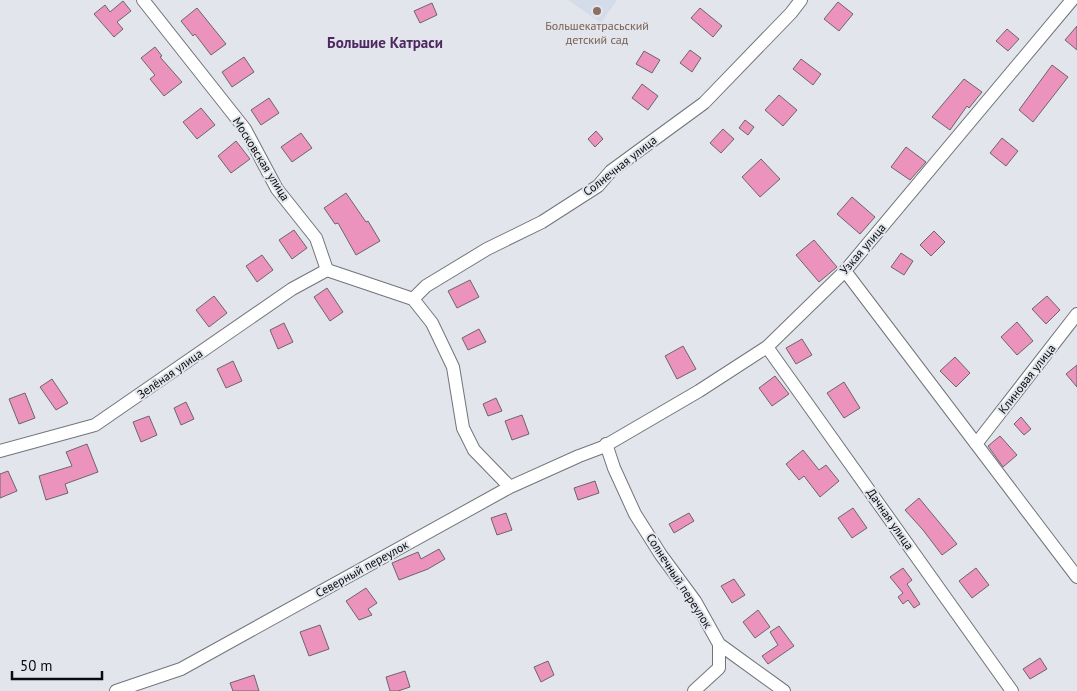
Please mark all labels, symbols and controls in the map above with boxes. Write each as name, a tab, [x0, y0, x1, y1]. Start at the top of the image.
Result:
marker: Большекатрасьский детский сад	[591, 5, 603, 17]
place label: Большекатрасьский детский сад	[545, 18, 649, 47]
district label: Большие Катраси	[327, 33, 443, 52]
street label: Московская улица	[230, 114, 293, 203]
street label: Солнечная улица	[580, 132, 659, 199]
street label: Узкая улица	[836, 220, 889, 277]
street label: Клиновая улица	[995, 341, 1058, 416]
street label: Зелёная улица	[134, 346, 205, 402]
street label: Дачная улица	[864, 485, 917, 552]
street label: Солнечный переулок	[643, 531, 716, 631]
street label: Северный переулок	[313, 537, 411, 600]
scale bar	[12, 648, 102, 680]
text: 50 m	[20, 656, 53, 675]

